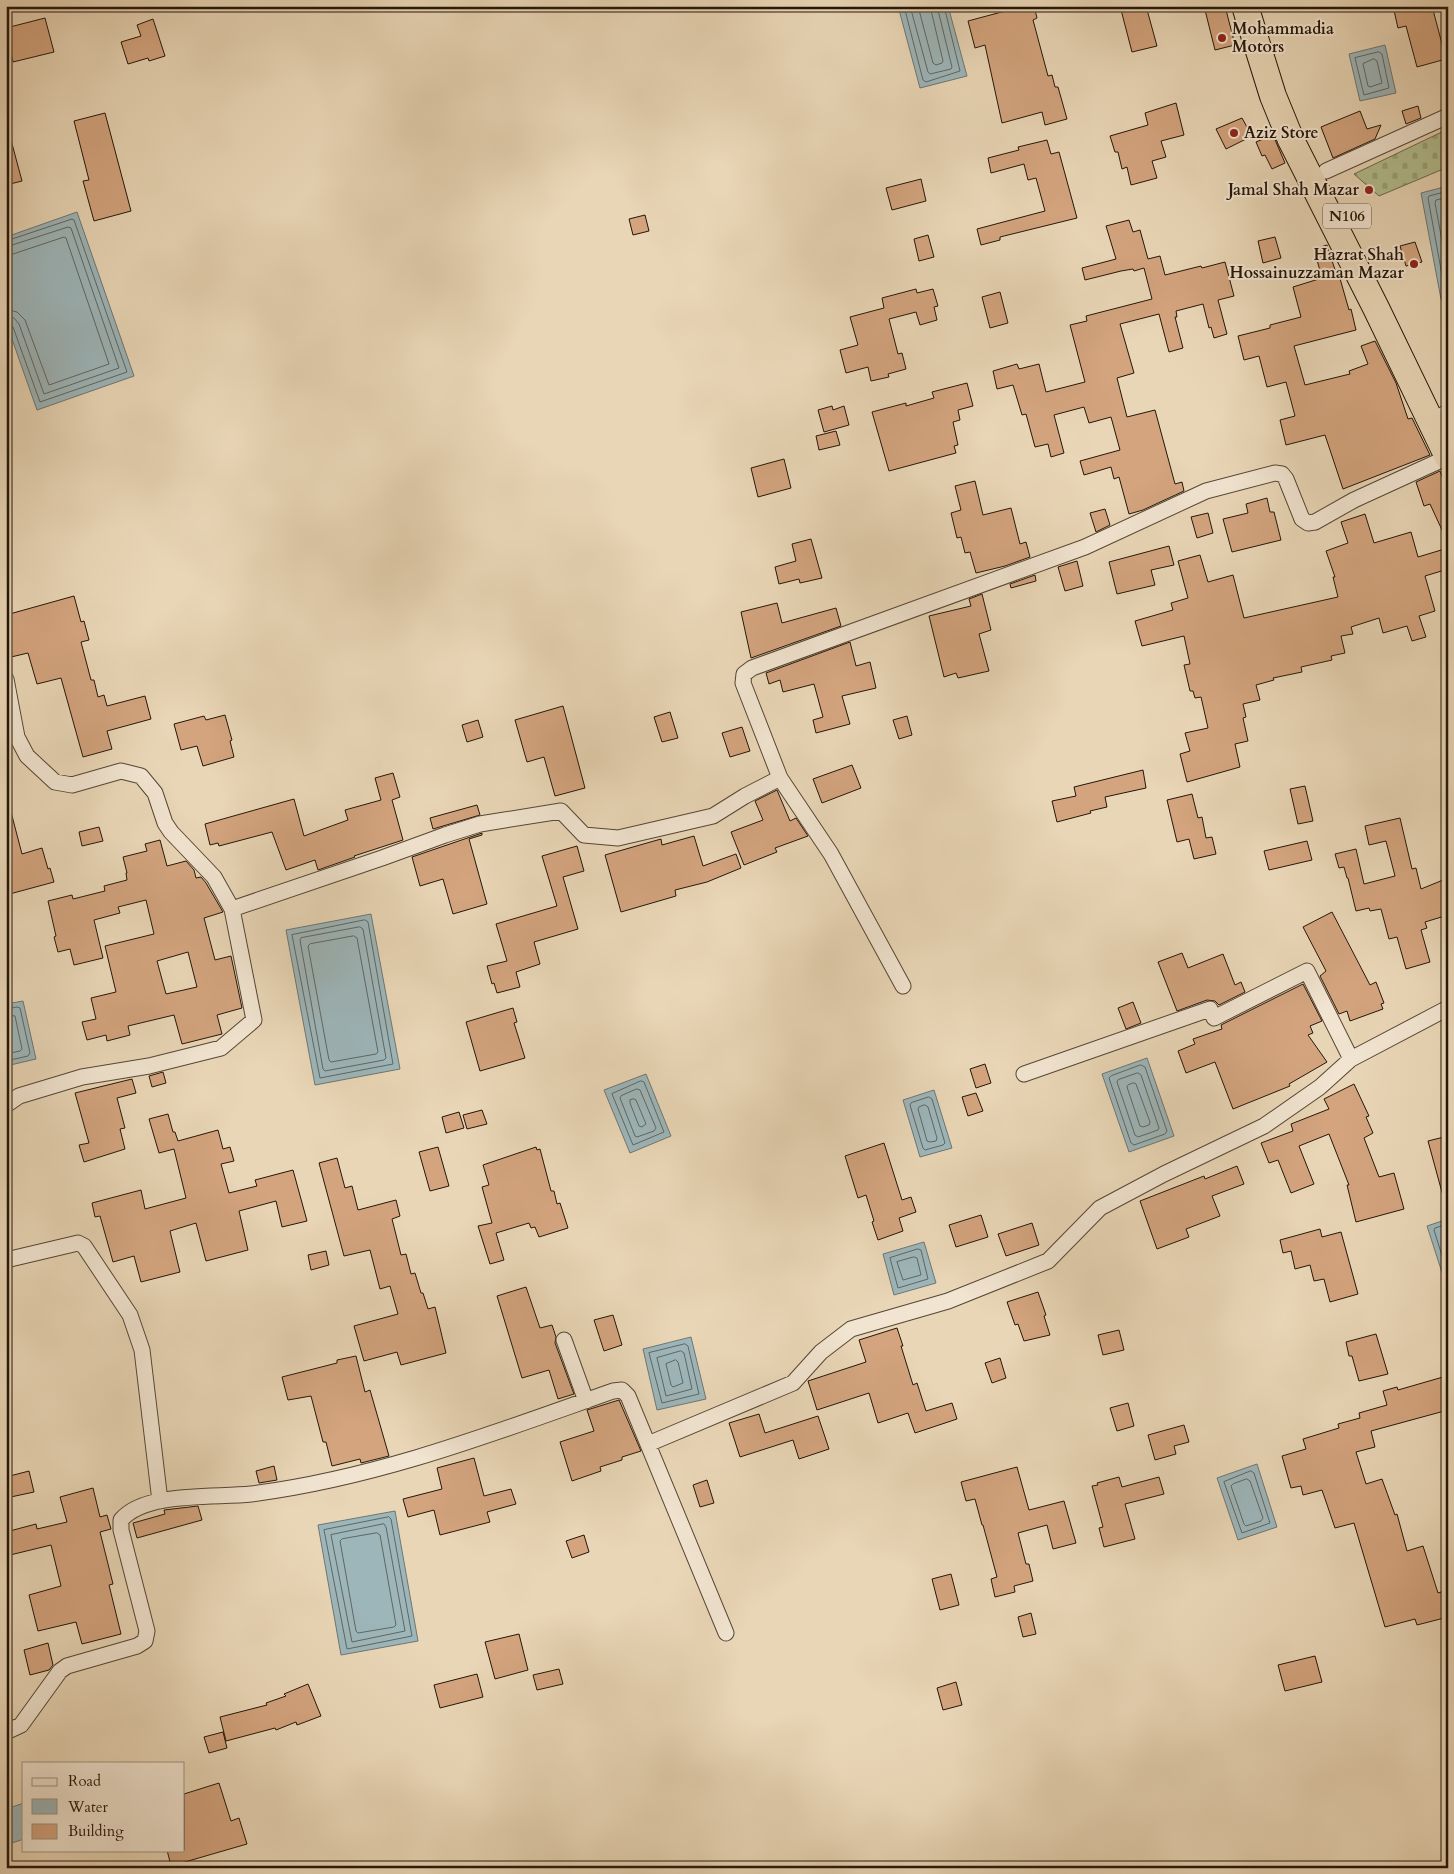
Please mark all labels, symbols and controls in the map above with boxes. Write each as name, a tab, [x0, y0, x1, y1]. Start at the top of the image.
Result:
place label: Mohammadia Motors	[1232, 18, 1334, 58]
marker: Mohammadia Motors	[1216, 32, 1228, 44]
place label: Aziz Store	[1244, 122, 1318, 144]
marker: Aziz Store	[1228, 127, 1240, 139]
place label: Jamal Shah Mazar	[1226, 179, 1360, 201]
marker: Jamal Shah Mazar	[1363, 184, 1375, 196]
road number: N106	[1323, 204, 1371, 228]
place label: Hazrat Shah Hossainuzzaman Mazar	[1230, 244, 1405, 284]
marker: Hazrat Shah Hossainuzzaman Mazar	[1408, 258, 1420, 270]
legend	[22, 1762, 185, 1852]
text: Road	[68, 1771, 101, 1791]
text: Water	[67, 1797, 109, 1817]
text: Building	[68, 1821, 124, 1841]

